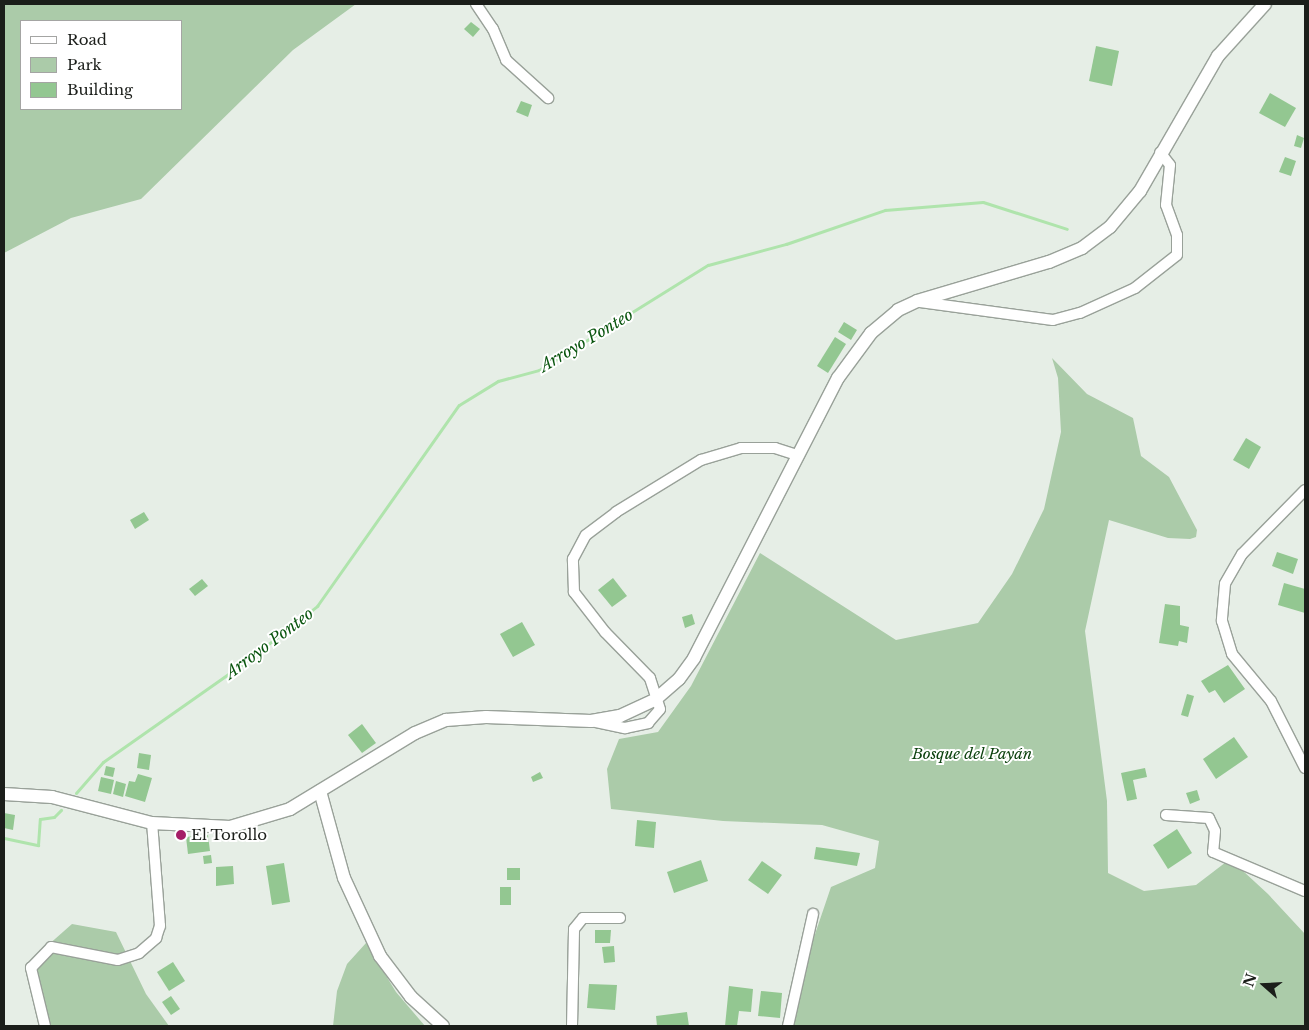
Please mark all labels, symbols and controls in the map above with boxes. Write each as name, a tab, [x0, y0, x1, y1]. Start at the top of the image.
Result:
legend	[20, 20, 182, 110]
text: Road	[67, 30, 107, 49]
text: Park	[67, 55, 102, 74]
text: Building	[67, 80, 133, 99]
water label: Arroyo Ponteo	[536, 305, 636, 375]
water label: Arroyo Ponteo	[221, 603, 317, 683]
park label: Bosque del Payán	[912, 745, 1032, 763]
place label: El Torollo	[191, 826, 268, 844]
marker: El Torollo	[175, 829, 187, 841]
north arrow	[1239, 960, 1289, 1010]
text: N	[1239, 971, 1260, 989]

